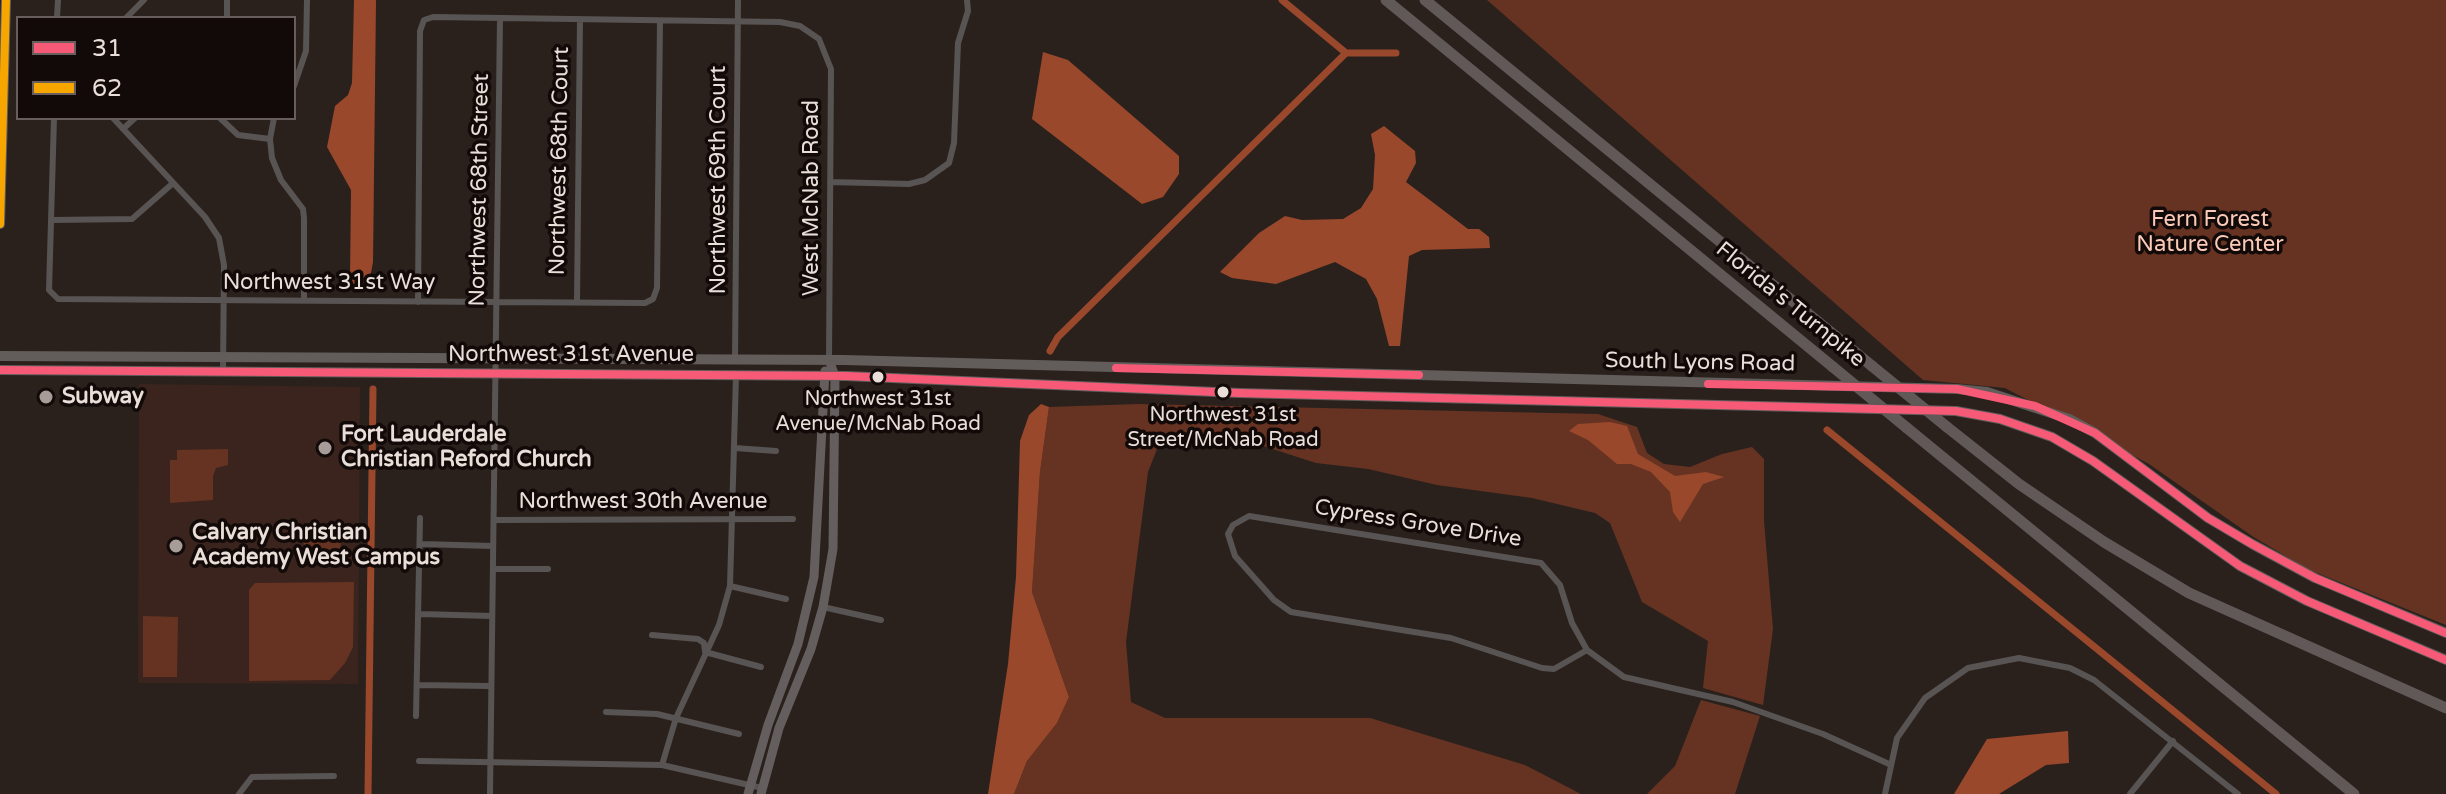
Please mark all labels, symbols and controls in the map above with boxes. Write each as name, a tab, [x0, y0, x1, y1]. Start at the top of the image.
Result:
legend	[16, 16, 296, 120]
text: 31	[92, 34, 122, 63]
street label: Northwest 68th Court	[545, 46, 575, 276]
street label: Northwest 69th Court	[706, 66, 732, 294]
street label: Northwest 68th Street	[465, 73, 495, 307]
text: 62	[92, 74, 122, 103]
street label: West McNab Road	[799, 100, 825, 296]
park label: Fern Forest Nature Center	[2136, 207, 2284, 258]
street label: Florida's Turnpike	[1710, 237, 1870, 373]
street label: Northwest 31st Way	[223, 270, 435, 296]
street label: Northwest 31st Avenue	[448, 342, 694, 368]
street label: South Lyons Road	[1605, 348, 1795, 378]
marker: Northwest 31st Avenue/McNab Road	[870, 369, 886, 385]
place label: Subway	[62, 384, 144, 410]
marker: Northwest 31st Street/McNab Road	[1215, 384, 1231, 400]
marker: Subway	[37, 388, 55, 406]
place label: Northwest 31st Avenue/McNab Road	[775, 388, 981, 435]
place label: Northwest 31st Street/McNab Road	[1127, 404, 1319, 451]
place label: Fort Lauderdale Christian Reford Church	[341, 422, 592, 474]
marker: Fort Lauderdale Christian Reford Church	[316, 439, 334, 457]
street label: Northwest 30th Avenue	[519, 489, 767, 515]
street label: Cypress Grove Drive	[1313, 495, 1523, 553]
place label: Calvary Christian Academy West Campus	[192, 520, 440, 572]
marker: Calvary Christian Academy West Campus	[167, 537, 185, 555]

